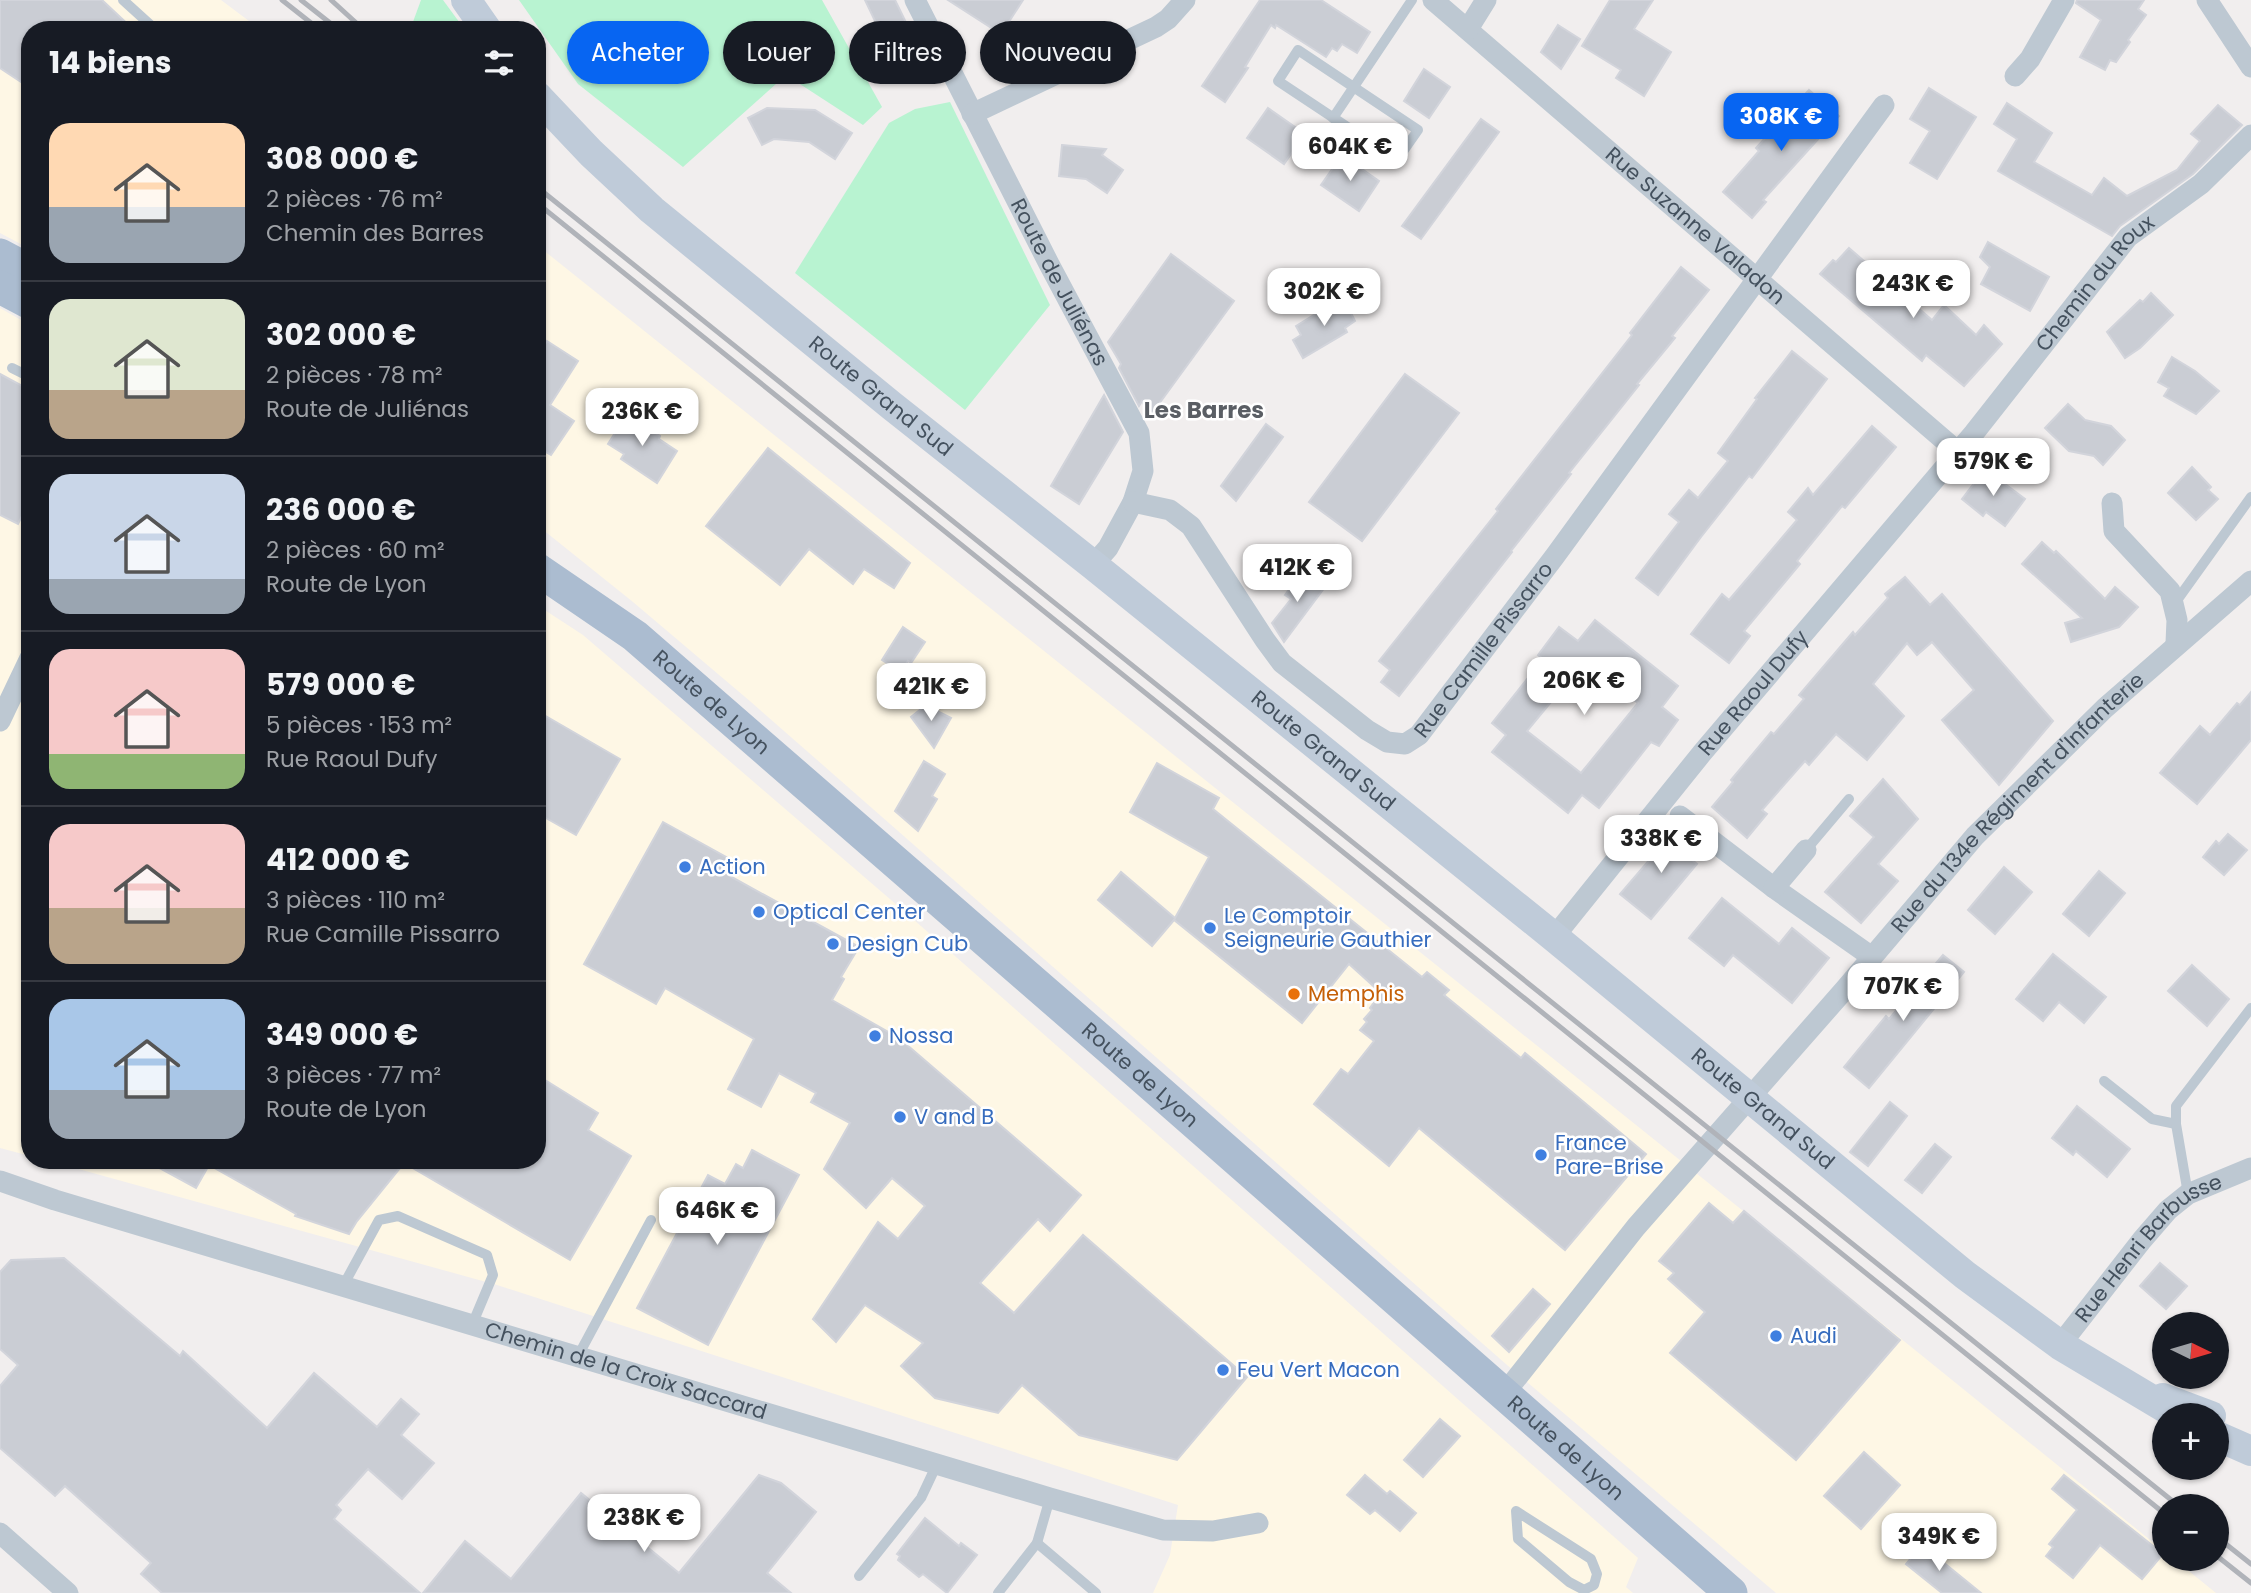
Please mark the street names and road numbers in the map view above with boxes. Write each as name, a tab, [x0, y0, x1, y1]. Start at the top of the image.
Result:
street label: Rue Suzanne Valadon	[1599, 140, 1792, 311]
street label: Route de Juliénas	[1004, 193, 1116, 371]
street label: Chemin du Roux	[2028, 208, 2160, 357]
street label: Route Grand Sud	[803, 329, 959, 463]
street label: Rue Camille Pissarro	[1407, 556, 1559, 743]
street label: Rue Raoul Dufy	[1691, 623, 1815, 762]
street label: Route de Lyon	[647, 643, 777, 761]
street label: Rue du 134e Régiment d'Infanterie	[1884, 665, 2150, 939]
street label: Route Grand Sud	[1245, 683, 1402, 817]
street label: Route de Lyon	[1076, 1015, 1205, 1134]
street label: Route Grand Sud	[1685, 1041, 1841, 1176]
street label: Rue Henri Barbusse	[2068, 1167, 2226, 1328]
street label: Chemin de la Croix Saccard	[481, 1315, 770, 1426]
street label: Route de Lyon	[1501, 1389, 1631, 1507]

